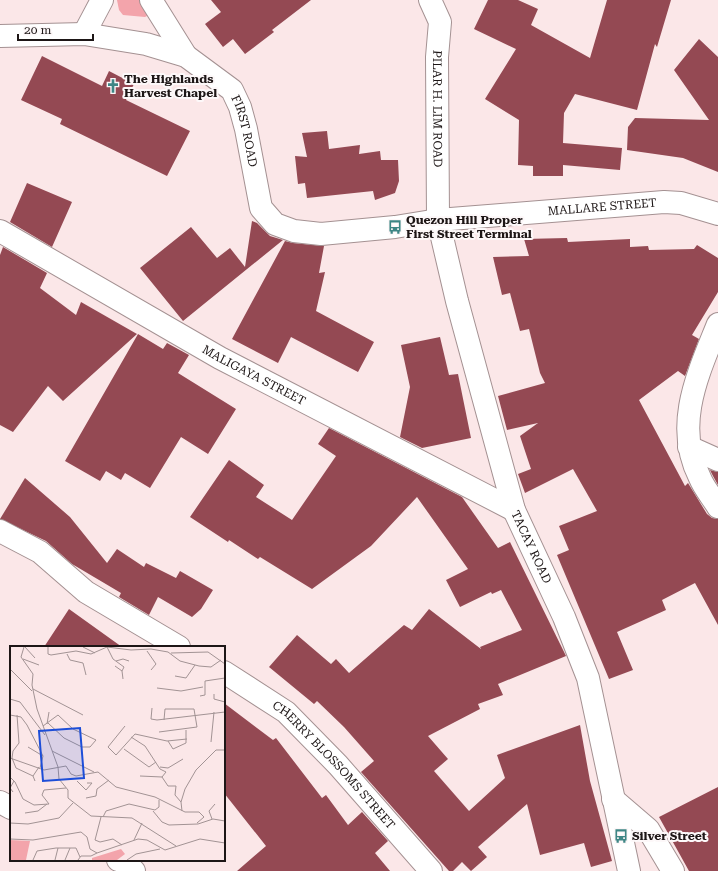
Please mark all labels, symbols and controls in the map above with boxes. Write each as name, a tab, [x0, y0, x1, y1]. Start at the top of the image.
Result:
scale bar	[18, 16, 93, 42]
text: 20 m	[24, 23, 51, 37]
street label: PILAR H. LIM ROAD	[430, 50, 445, 167]
place label: The Highlands Harvest Chapel	[124, 72, 217, 100]
church icon: The Highlands Harvest Chapel	[105, 78, 121, 94]
street label: FIRST ROAD	[228, 93, 260, 168]
street label: MALLARE STREET	[547, 196, 657, 218]
place label: Quezon Hill Proper First Street Terminal	[406, 213, 532, 241]
bus stop icon: Quezon Hill Proper First Street Terminal	[387, 219, 403, 235]
street label: MALIGAYA STREET	[200, 342, 308, 408]
street label: TACAY ROAD	[508, 508, 554, 586]
inset map	[10, 646, 225, 861]
street label: CHERRY BLOSSOMS STREET	[270, 698, 398, 832]
bus stop icon: Silver Street	[613, 828, 629, 844]
place label: Silver Street	[632, 829, 707, 843]

